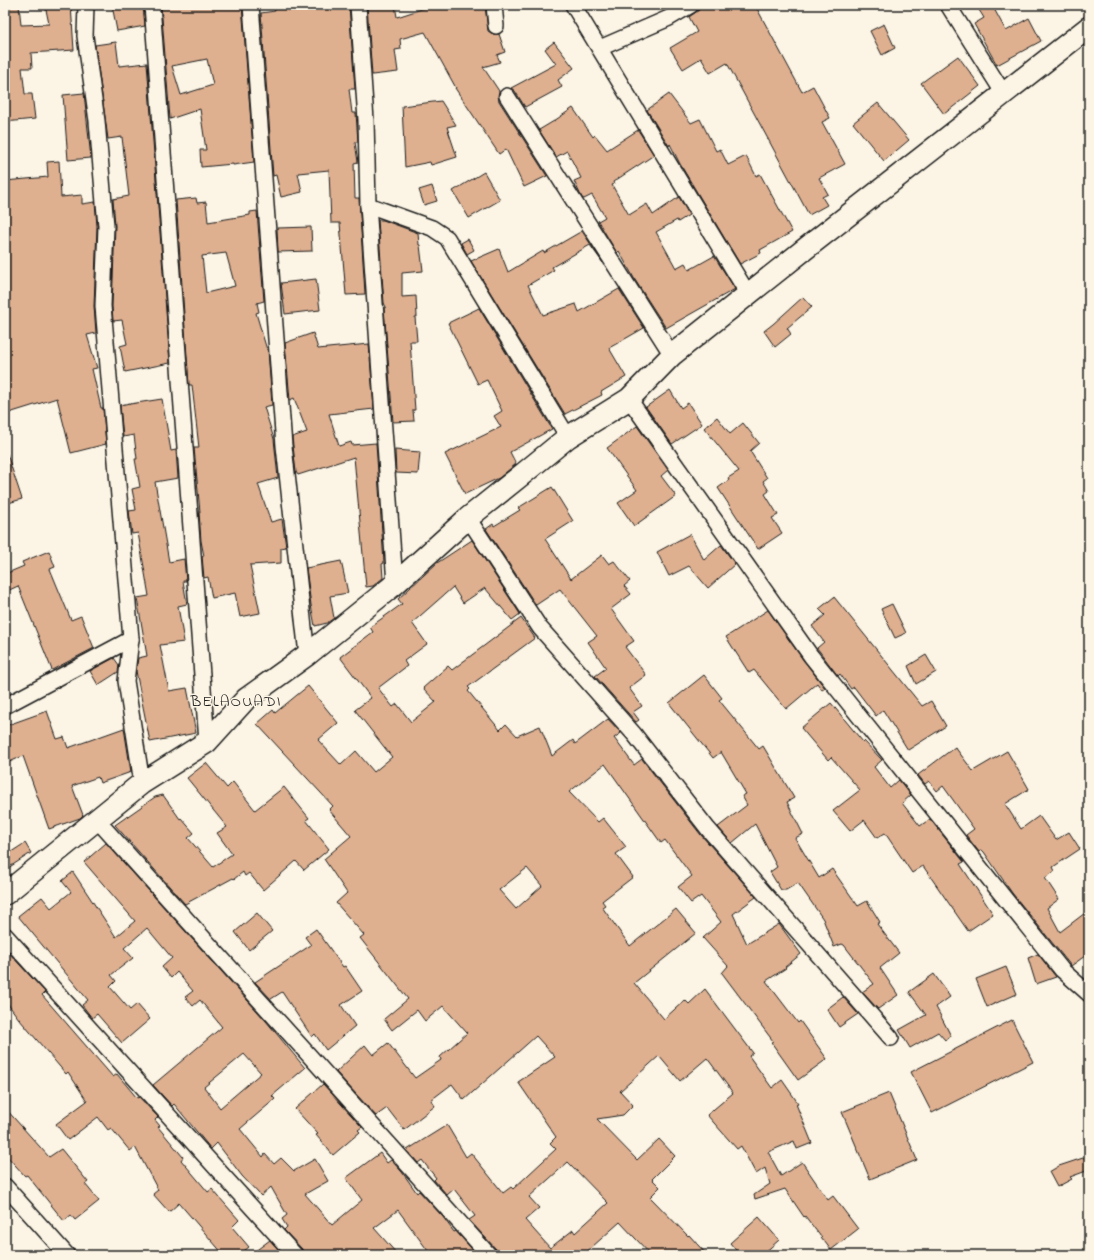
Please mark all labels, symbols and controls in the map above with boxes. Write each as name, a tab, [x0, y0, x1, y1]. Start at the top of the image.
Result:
district label: BELAOUADI	[189, 690, 282, 714]

